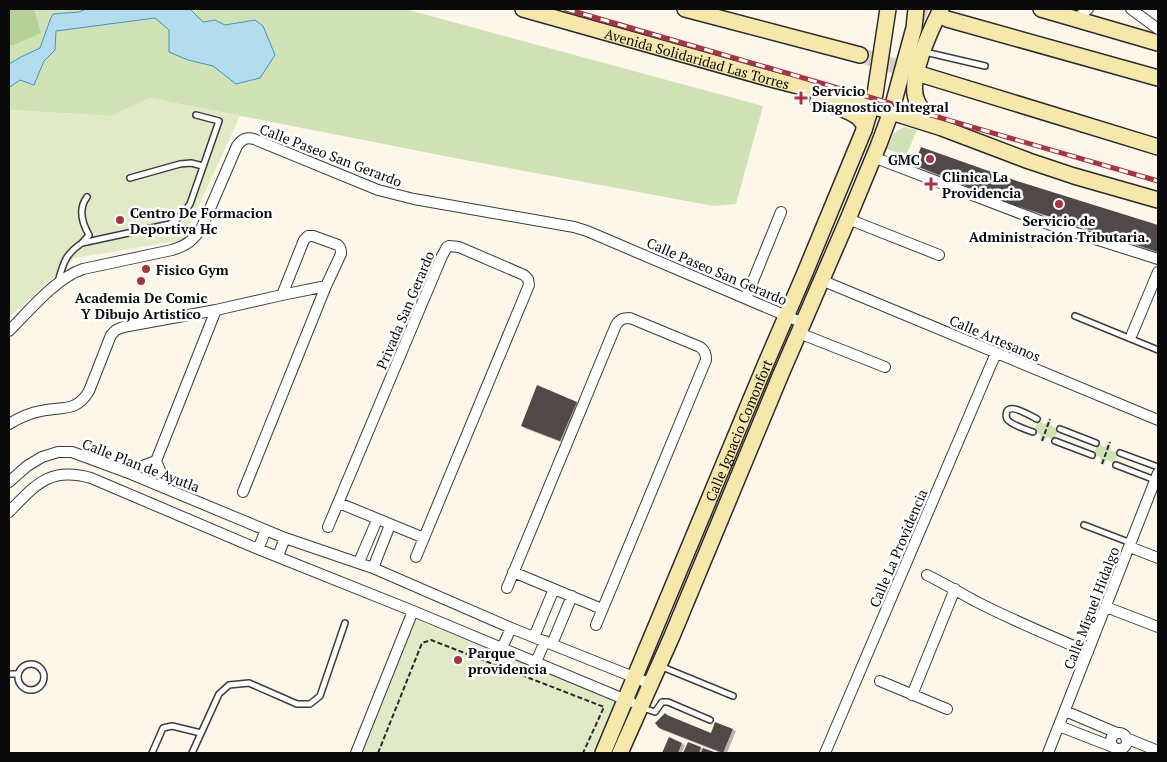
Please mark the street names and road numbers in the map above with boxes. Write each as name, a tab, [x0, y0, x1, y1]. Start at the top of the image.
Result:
street label: Avenida Solidaridad Las Torres	[603, 23, 792, 93]
street label: Calle Paseo San Gerardo	[257, 119, 405, 191]
street label: Calle Paseo San Gerardo	[644, 233, 790, 309]
street label: Privada San Gerardo	[372, 248, 439, 372]
street label: Calle Artesanos	[947, 310, 1043, 366]
street label: Calle Ignacio Comonfort	[700, 355, 776, 504]
street label: Calle Plan de Ayutla	[80, 434, 202, 496]
street label: Calle La Providencia	[865, 486, 931, 610]
street label: Calle Miguel Hidalgo	[1059, 544, 1123, 672]

